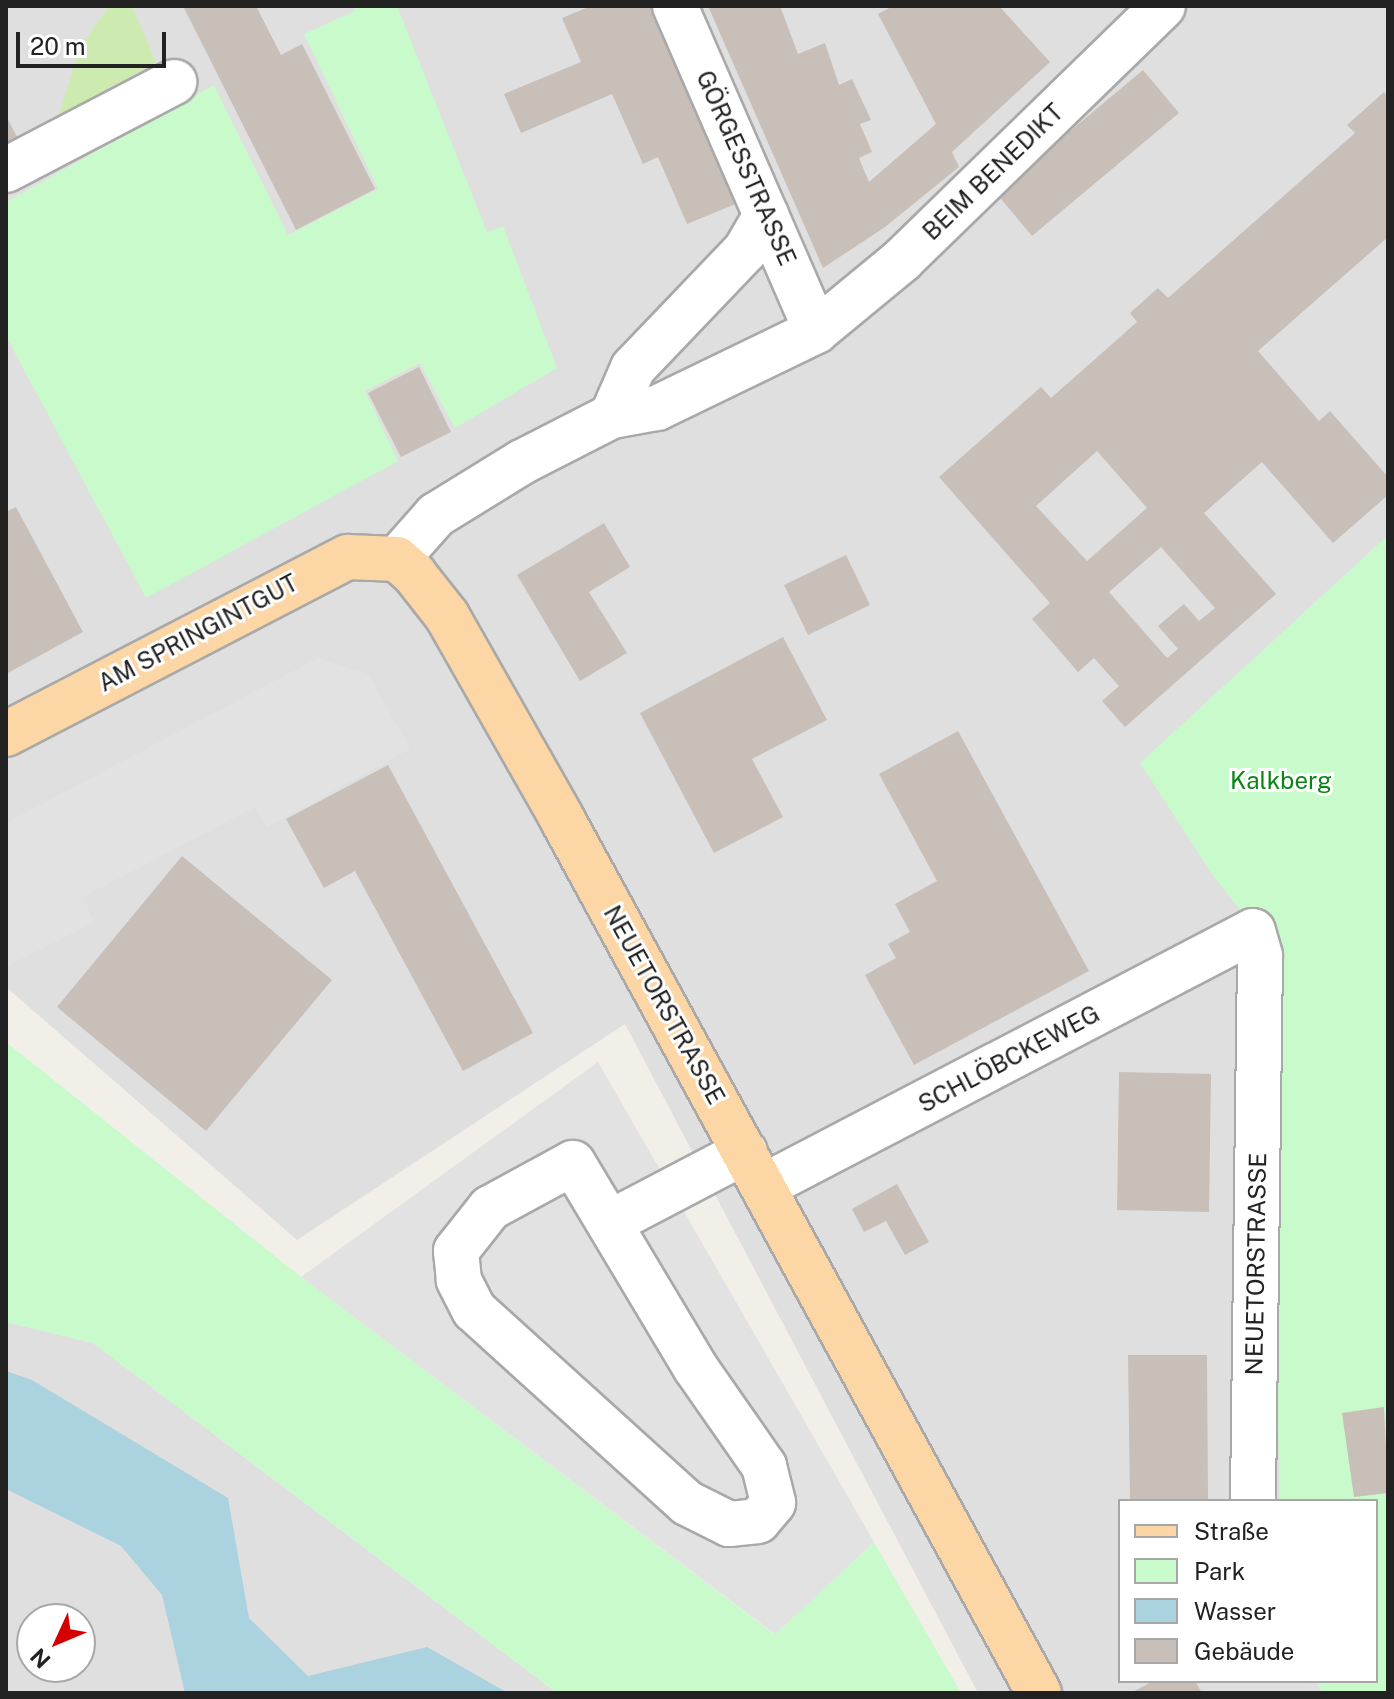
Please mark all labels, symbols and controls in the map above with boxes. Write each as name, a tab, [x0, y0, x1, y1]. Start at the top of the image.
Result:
scale bar	[20, 16, 170, 66]
text: 20 m	[30, 32, 86, 60]
street label: GÖRGESSTRASSE	[690, 66, 802, 270]
street label: BEIM BENEDIKT	[917, 98, 1069, 246]
street label: AM SPRINGINTGUT	[93, 568, 303, 698]
park label: Kalkberg	[1230, 767, 1332, 795]
street label: NEUETORSTRASSE	[597, 901, 731, 1109]
street label: SCHLÖBCKEWEG	[914, 999, 1104, 1119]
street label: NEUETORSTRASSE	[1240, 1152, 1272, 1376]
legend	[1118, 1499, 1378, 1683]
text: Straße	[1194, 1517, 1269, 1545]
text: Park	[1194, 1557, 1245, 1585]
text: Wasser	[1194, 1597, 1276, 1625]
north arrow	[16, 1603, 96, 1683]
text: Gebäude	[1194, 1637, 1294, 1665]
text: N	[25, 1643, 56, 1674]

